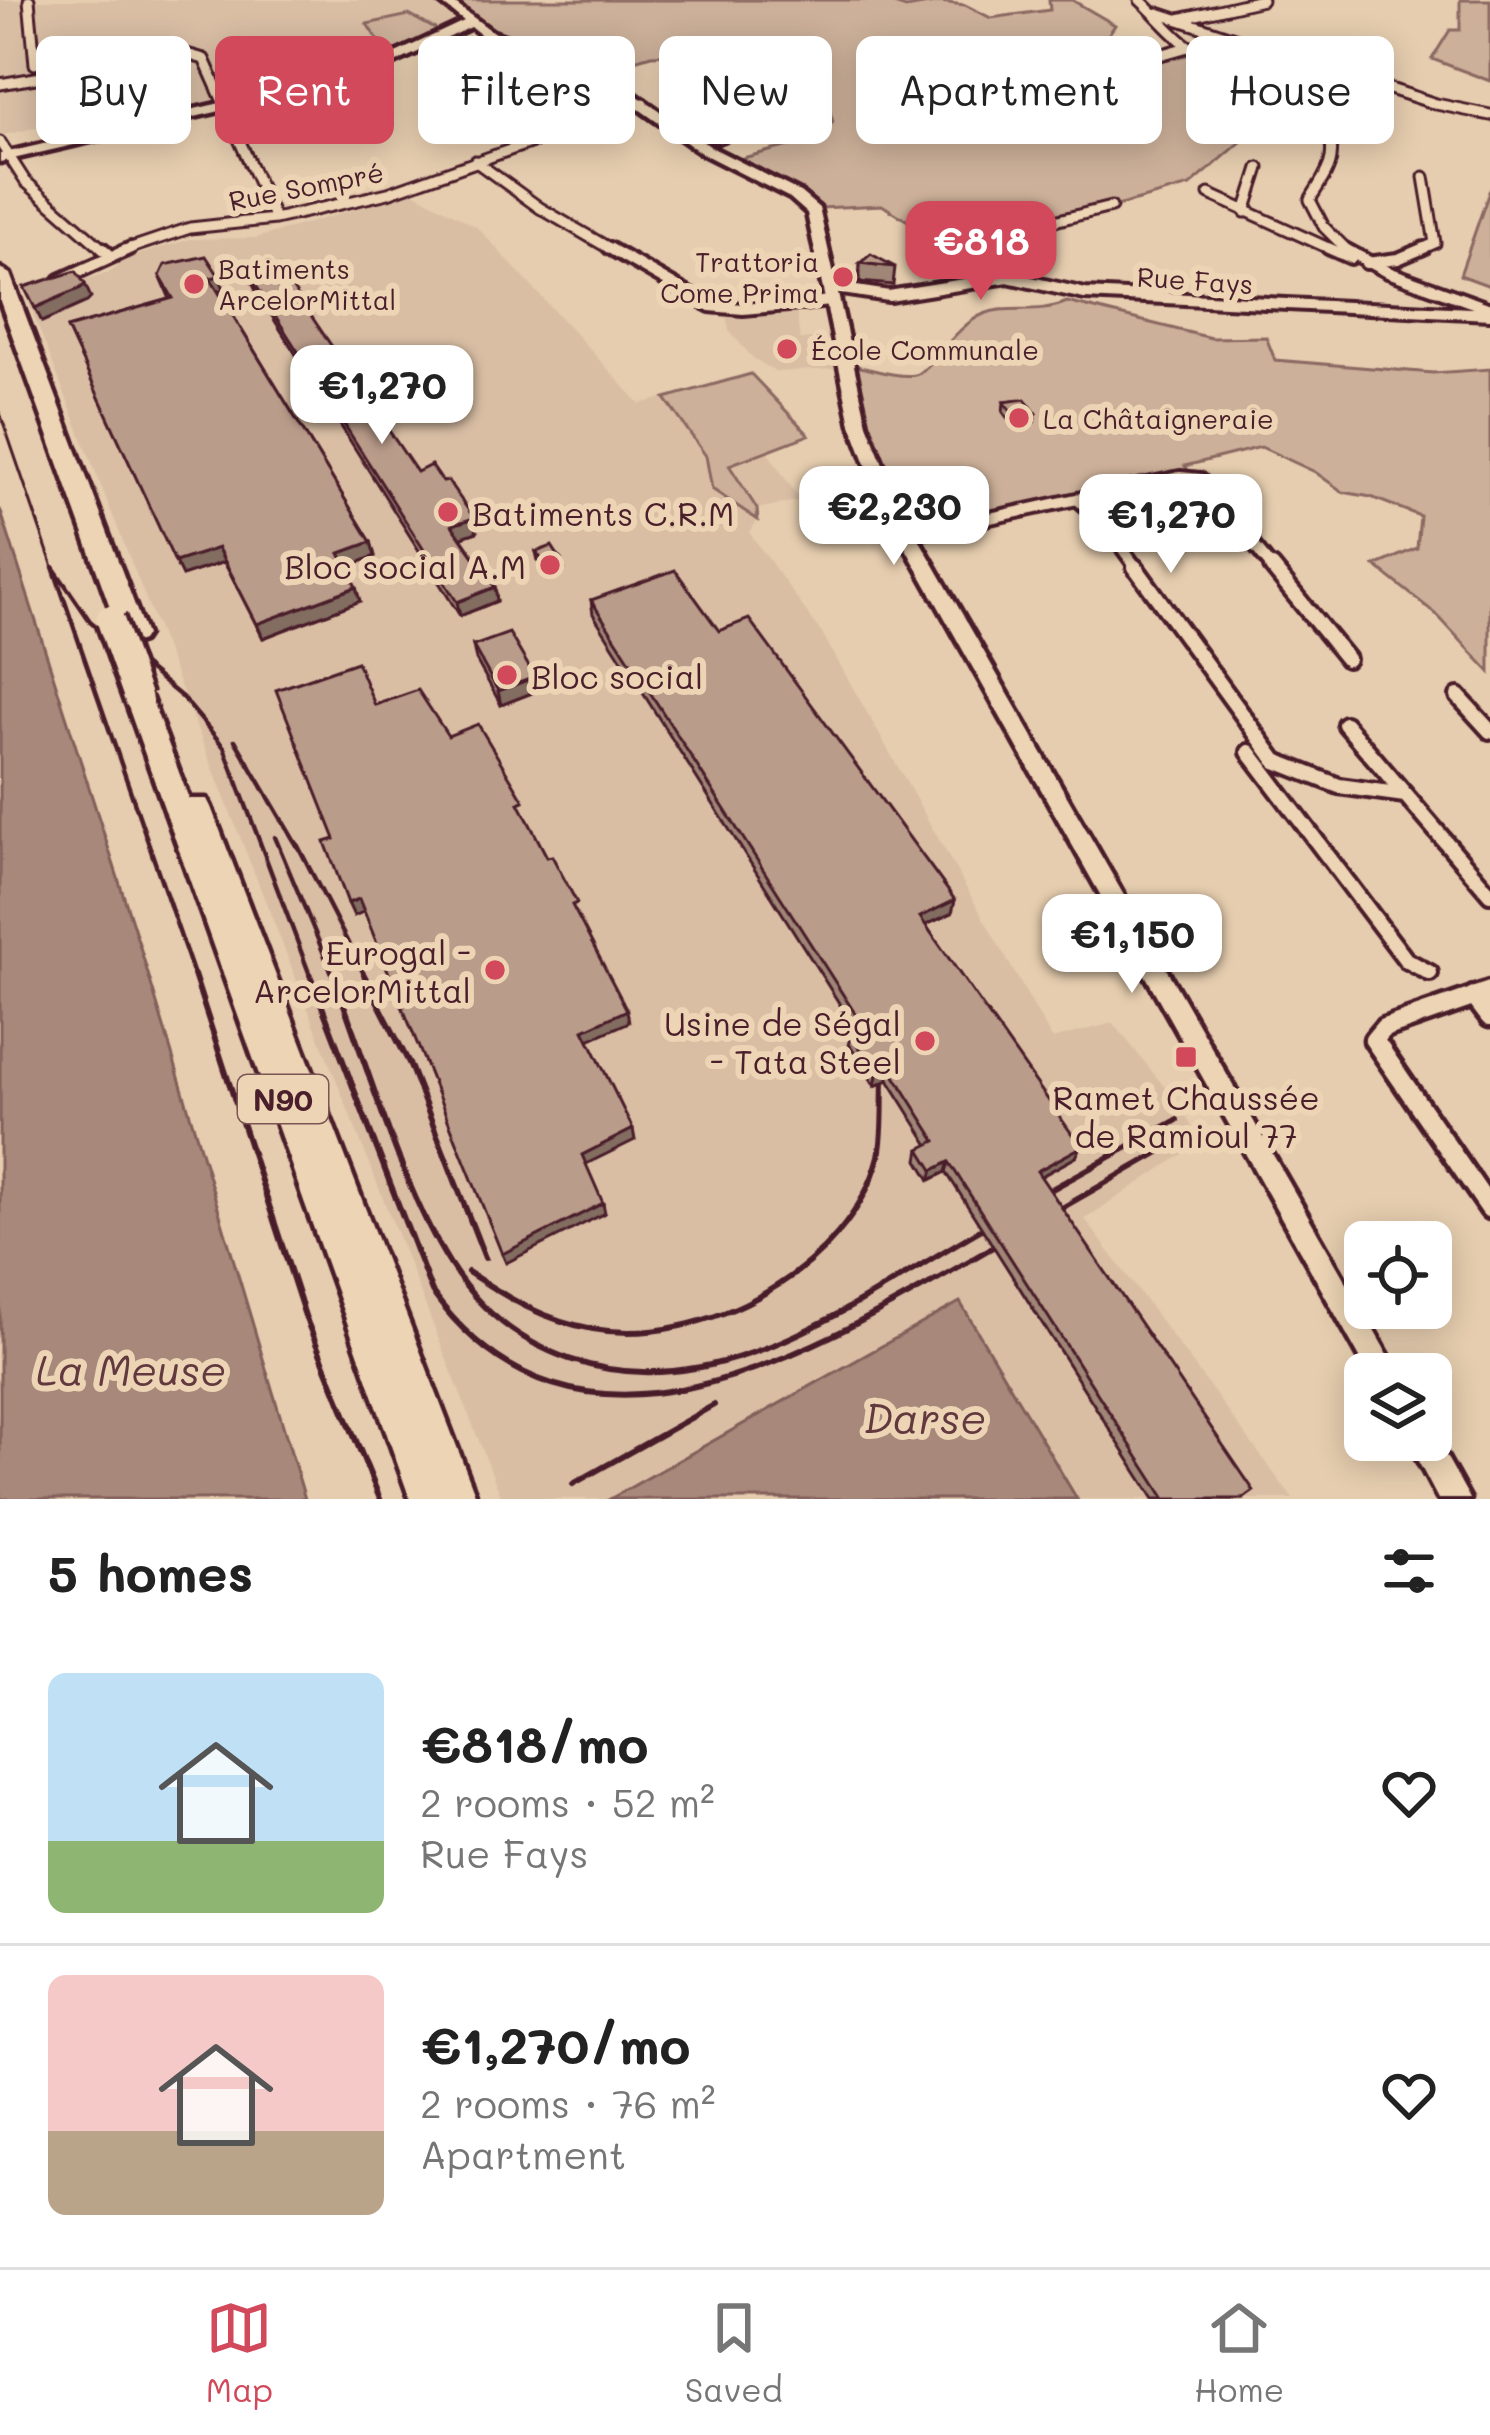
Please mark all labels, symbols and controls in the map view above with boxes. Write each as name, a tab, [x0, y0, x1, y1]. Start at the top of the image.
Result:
chip: Buy	[36, 36, 191, 144]
chip: Rent	[215, 36, 394, 144]
chip: Filters	[418, 36, 635, 144]
chip: New	[659, 36, 832, 144]
chip: Apartment	[856, 36, 1162, 144]
chip: House	[1186, 36, 1394, 144]
street label: Rue Sompré	[226, 154, 386, 218]
pin: €818	[910, 201, 1052, 303]
text: €818	[932, 214, 1030, 265]
place label: Trattoria Come Prima	[660, 244, 819, 310]
place label: Batiments ArcelorMittal	[218, 251, 396, 317]
street label: Rue Fays	[1136, 258, 1254, 302]
marker: Trattoria Come Prima	[830, 264, 856, 290]
marker: Batiments ArcelorMittal	[181, 271, 207, 297]
place label: École Communale	[811, 332, 1039, 367]
marker: École Communale	[774, 336, 800, 362]
pin: €1,270	[284, 345, 480, 447]
text: €1,270	[317, 358, 447, 409]
place label: La Châtaigneraie	[1043, 401, 1274, 436]
marker: La Châtaigneraie	[1006, 405, 1032, 431]
pin: €2,230	[796, 466, 992, 568]
pin: €1,270	[1073, 474, 1269, 576]
text: €2,230	[826, 479, 962, 530]
text: €1,270	[1106, 487, 1236, 538]
place label: Batiments C.R.M	[472, 491, 734, 534]
marker: Batiments C.R.M	[435, 499, 461, 525]
place label: Bloc social A.M	[284, 544, 526, 587]
marker: Bloc social A.M	[537, 552, 563, 578]
place label: Bloc social	[531, 654, 703, 697]
marker: Bloc social	[494, 662, 520, 688]
pin: €1,150	[1034, 894, 1230, 996]
text: €1,150	[1069, 907, 1195, 958]
place label: Eurogal - ArcelorMittal	[253, 930, 471, 1011]
marker: Eurogal - ArcelorMittal	[482, 957, 508, 983]
place label: Usine de Ségal - Tata Steel	[664, 1001, 901, 1082]
marker: Usine de Ségal - Tata Steel	[912, 1028, 938, 1054]
marker: Ramet Chaussée de Ramioul 77	[1173, 1044, 1199, 1070]
road number: N90	[238, 1075, 328, 1123]
place label: Ramet Chaussée de Ramioul 77	[1052, 1075, 1320, 1156]
map controls	[1344, 1221, 1452, 1461]
button: locate	[1344, 1221, 1452, 1329]
water label: La Meuse	[36, 1342, 226, 1397]
button: layers	[1344, 1353, 1452, 1461]
water label: Darse	[864, 1390, 986, 1445]
text: 5 homes	[48, 1538, 253, 1605]
icon: filters	[1376, 1538, 1442, 1604]
text: €818/mo	[420, 1709, 648, 1776]
icon: home	[144, 1721, 288, 1865]
icon: heart	[1376, 1760, 1442, 1826]
text: 2 rooms · 52 m²	[420, 1776, 715, 1827]
text: Rue Fays	[420, 1827, 588, 1878]
text: €1,270/mo	[420, 2010, 691, 2077]
icon: home	[144, 2023, 288, 2167]
icon: heart	[1376, 2062, 1442, 2128]
text: 2 rooms · 76 m²	[420, 2077, 716, 2128]
text: Apartment	[420, 2128, 626, 2179]
tab: Map	[206, 2295, 273, 2410]
tab: Saved	[685, 2295, 783, 2410]
tab: Home	[1194, 2295, 1284, 2410]

